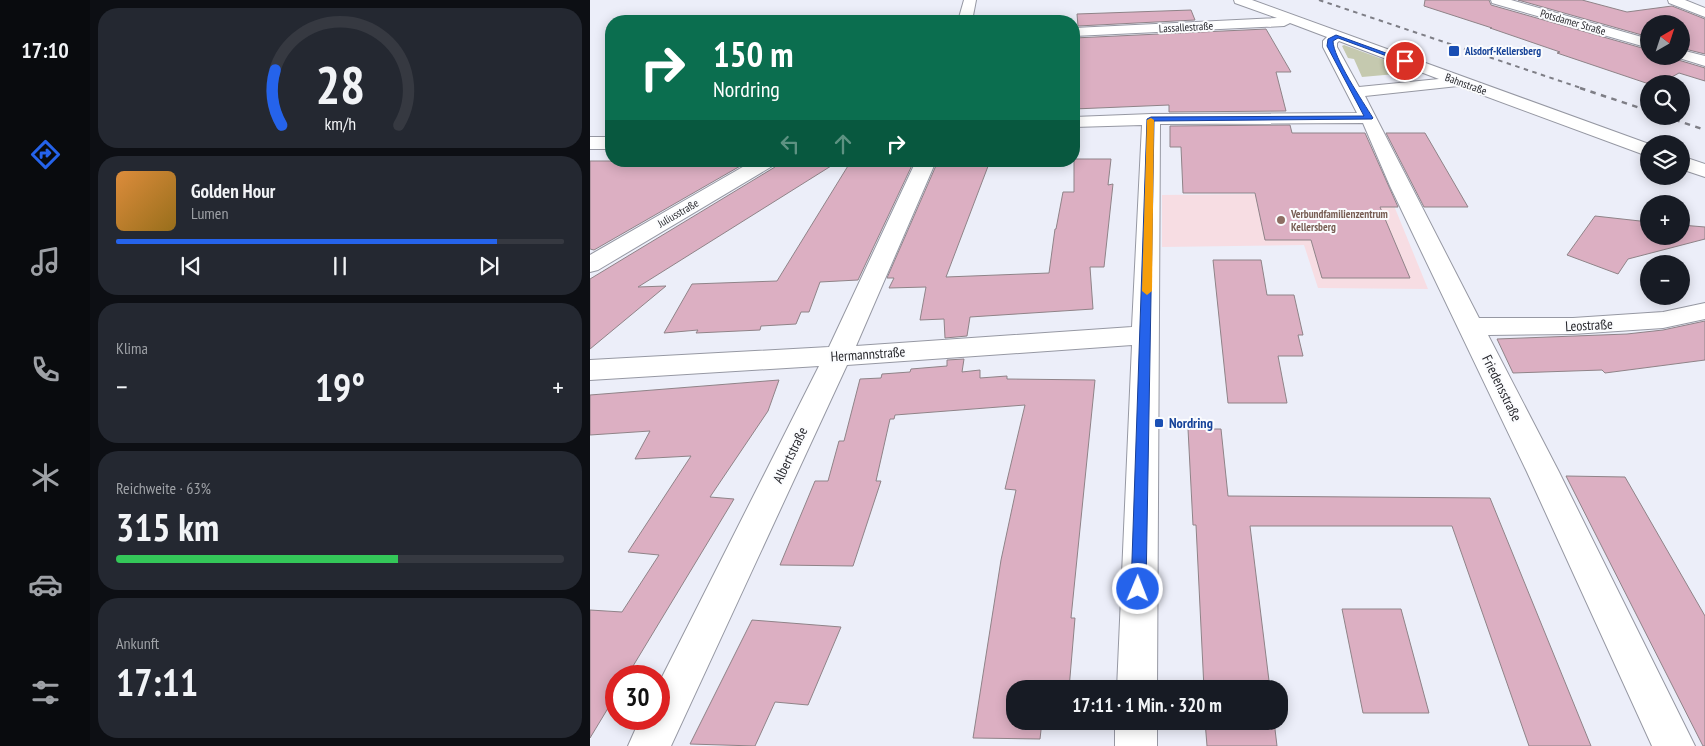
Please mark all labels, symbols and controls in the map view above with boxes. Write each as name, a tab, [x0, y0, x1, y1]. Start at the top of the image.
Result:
street label: Potsdamer Straße	[1539, 6, 1608, 38]
north arrow	[1640, 15, 1690, 65]
map controls	[1640, 15, 1690, 305]
street label: Lassallestraße	[1158, 19, 1214, 35]
text: 150 m	[713, 31, 794, 77]
icon: right	[630, 35, 695, 100]
text: 17:10	[21, 36, 69, 64]
pin	[1384, 40, 1426, 82]
marker: Alsdorf-Kellersberg	[1447, 44, 1461, 58]
place label: Alsdorf-Kellersberg	[1464, 44, 1541, 58]
icon: arrive	[1391, 47, 1419, 75]
text: 28	[315, 51, 365, 118]
street label: Bahnstraße	[1443, 70, 1489, 98]
text: Nordring	[713, 75, 780, 103]
button: search	[1640, 75, 1690, 125]
text: km/h	[324, 112, 356, 135]
icon: left	[776, 130, 804, 158]
icon: ahead	[829, 130, 857, 158]
icon: right	[882, 130, 910, 158]
button: layers	[1640, 135, 1690, 185]
icon: directions	[28, 137, 63, 172]
text: Golden Hour	[191, 179, 275, 203]
street label: Juliusstraße	[654, 195, 701, 231]
button: +	[1640, 195, 1690, 245]
text: Lumen	[191, 203, 228, 223]
place label: Verbundfamilienzentrum Kellersberg	[1290, 207, 1388, 234]
marker: Verbundfamilienzentrum Kellersberg	[1275, 214, 1287, 226]
icon: music	[28, 244, 63, 279]
icon: previous	[177, 252, 205, 280]
icon: pause	[326, 252, 354, 280]
icon: next	[475, 252, 503, 280]
button: −	[1640, 255, 1690, 305]
street label: Leostraße	[1565, 315, 1613, 335]
text: Klima	[116, 338, 148, 358]
street label: Hermannstraße	[830, 342, 906, 366]
icon: phone	[28, 352, 63, 387]
street label: Friedensstraße	[1478, 352, 1526, 424]
text: 19°	[315, 362, 365, 411]
text: −	[116, 368, 128, 405]
text: +	[552, 368, 564, 405]
place label: Nordring	[1169, 414, 1213, 432]
marker: Nordring	[1153, 417, 1165, 429]
street label: Albertstraße	[769, 424, 811, 486]
icon: climate	[28, 460, 63, 495]
text: Reichweite · 63%	[116, 478, 211, 498]
text: 315 km	[116, 502, 219, 551]
position arrow	[1111, 562, 1163, 614]
icon: car	[28, 567, 63, 602]
text: Ankunft	[116, 633, 159, 653]
text: 17:11	[116, 657, 198, 706]
speed limit sign: 30	[605, 665, 670, 730]
icon: filters	[28, 675, 63, 710]
text: 17:11 · 1 Min. · 320 m	[1072, 693, 1222, 717]

